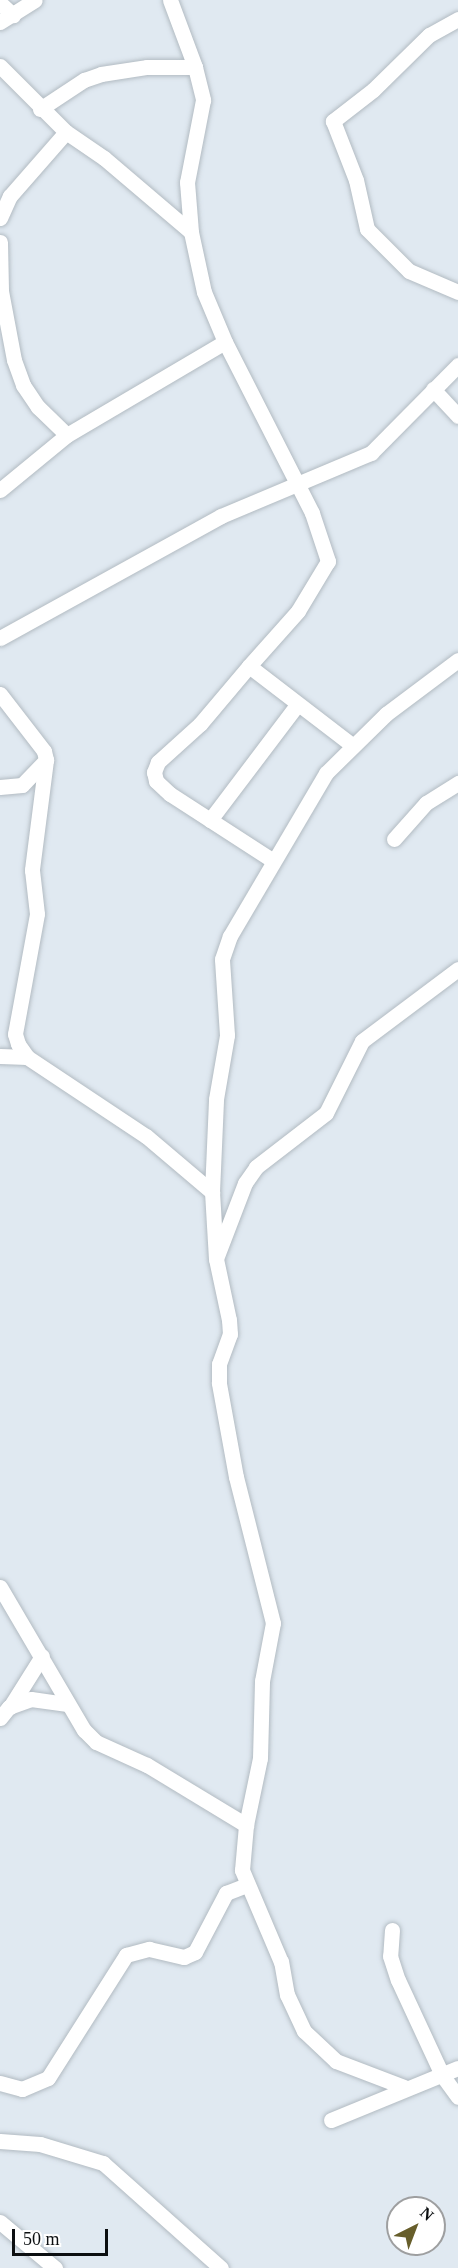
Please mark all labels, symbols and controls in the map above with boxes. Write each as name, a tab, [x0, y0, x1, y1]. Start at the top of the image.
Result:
north arrow	[386, 2196, 446, 2256]
text: N	[417, 2204, 437, 2224]
scale bar	[15, 2217, 111, 2255]
text: 50 m	[23, 2229, 60, 2249]

